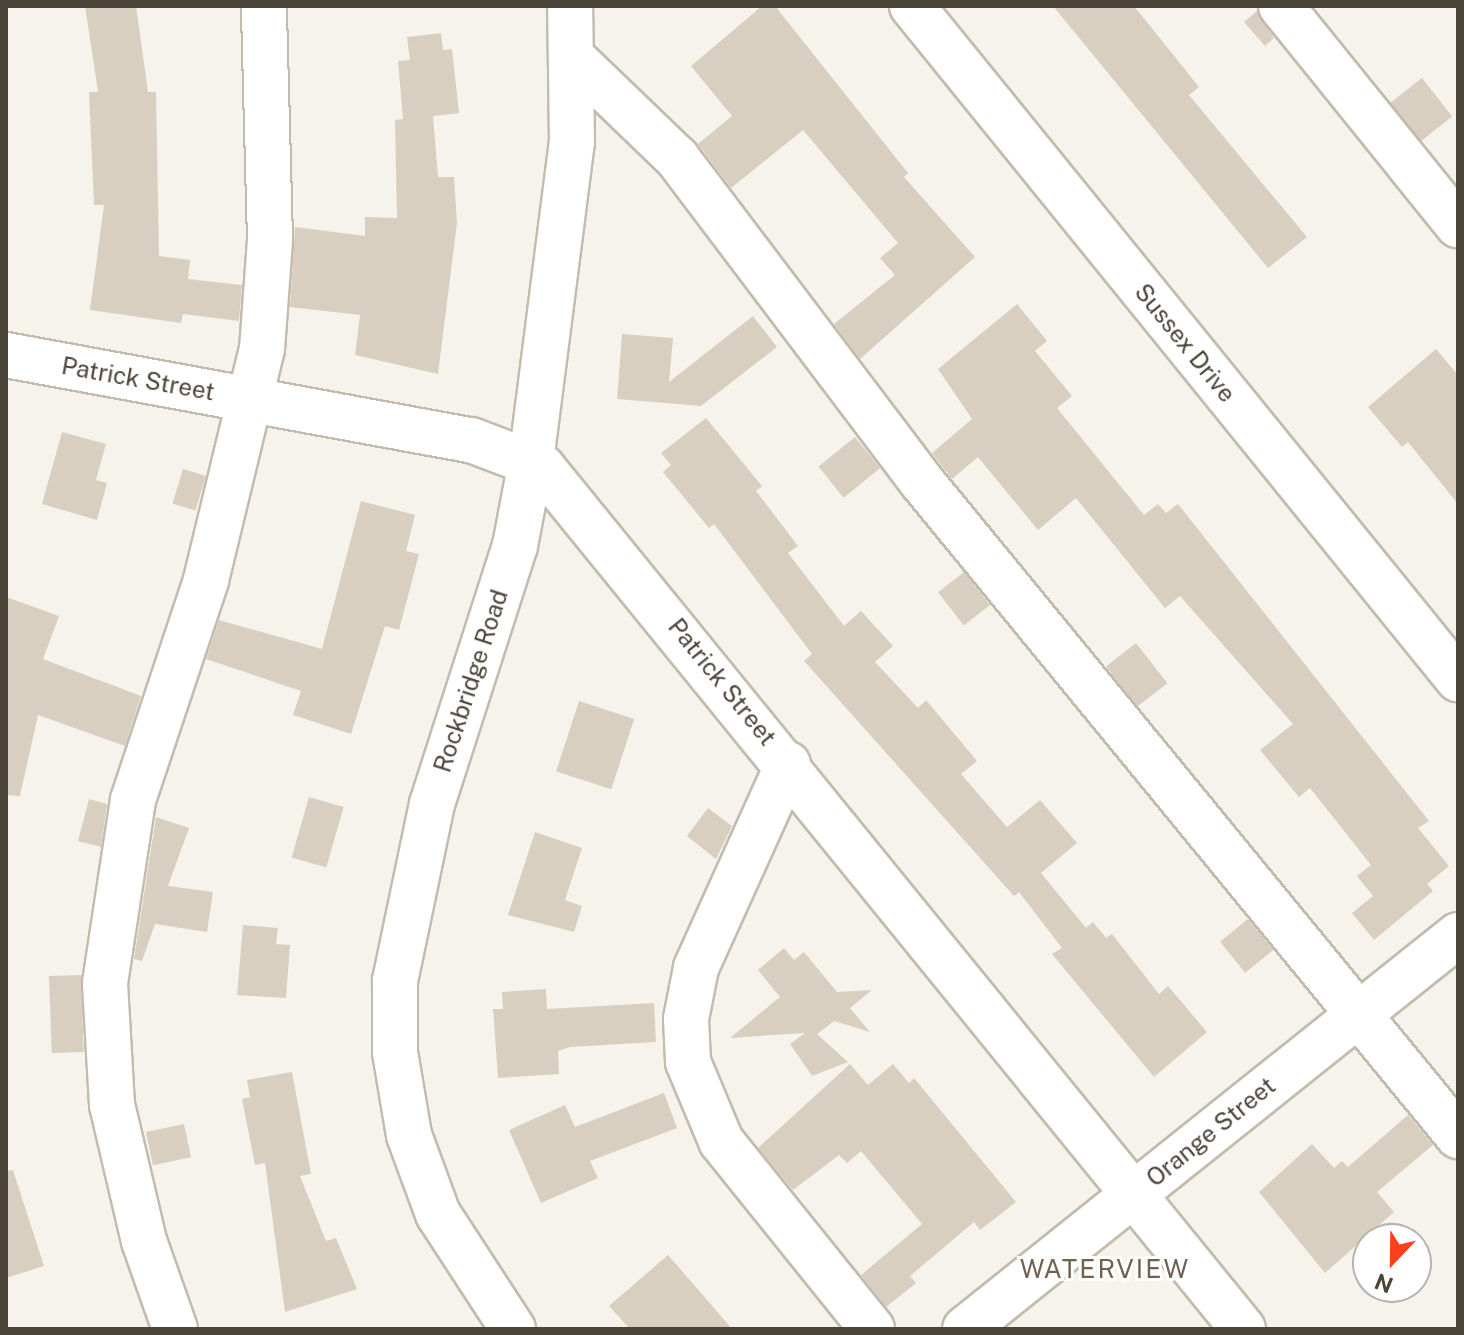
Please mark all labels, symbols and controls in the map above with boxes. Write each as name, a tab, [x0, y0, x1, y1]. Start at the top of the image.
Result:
street label: Sussex Drive	[1129, 278, 1241, 408]
street label: Patrick Street	[59, 351, 217, 407]
street label: Rockbridge Road	[428, 586, 514, 776]
street label: Patrick Street	[662, 613, 782, 751]
street label: Orange Street	[1141, 1071, 1281, 1193]
north arrow	[1352, 1223, 1432, 1303]
district label: WATERVIEW	[1020, 1253, 1190, 1285]
text: N	[1371, 1268, 1397, 1299]

